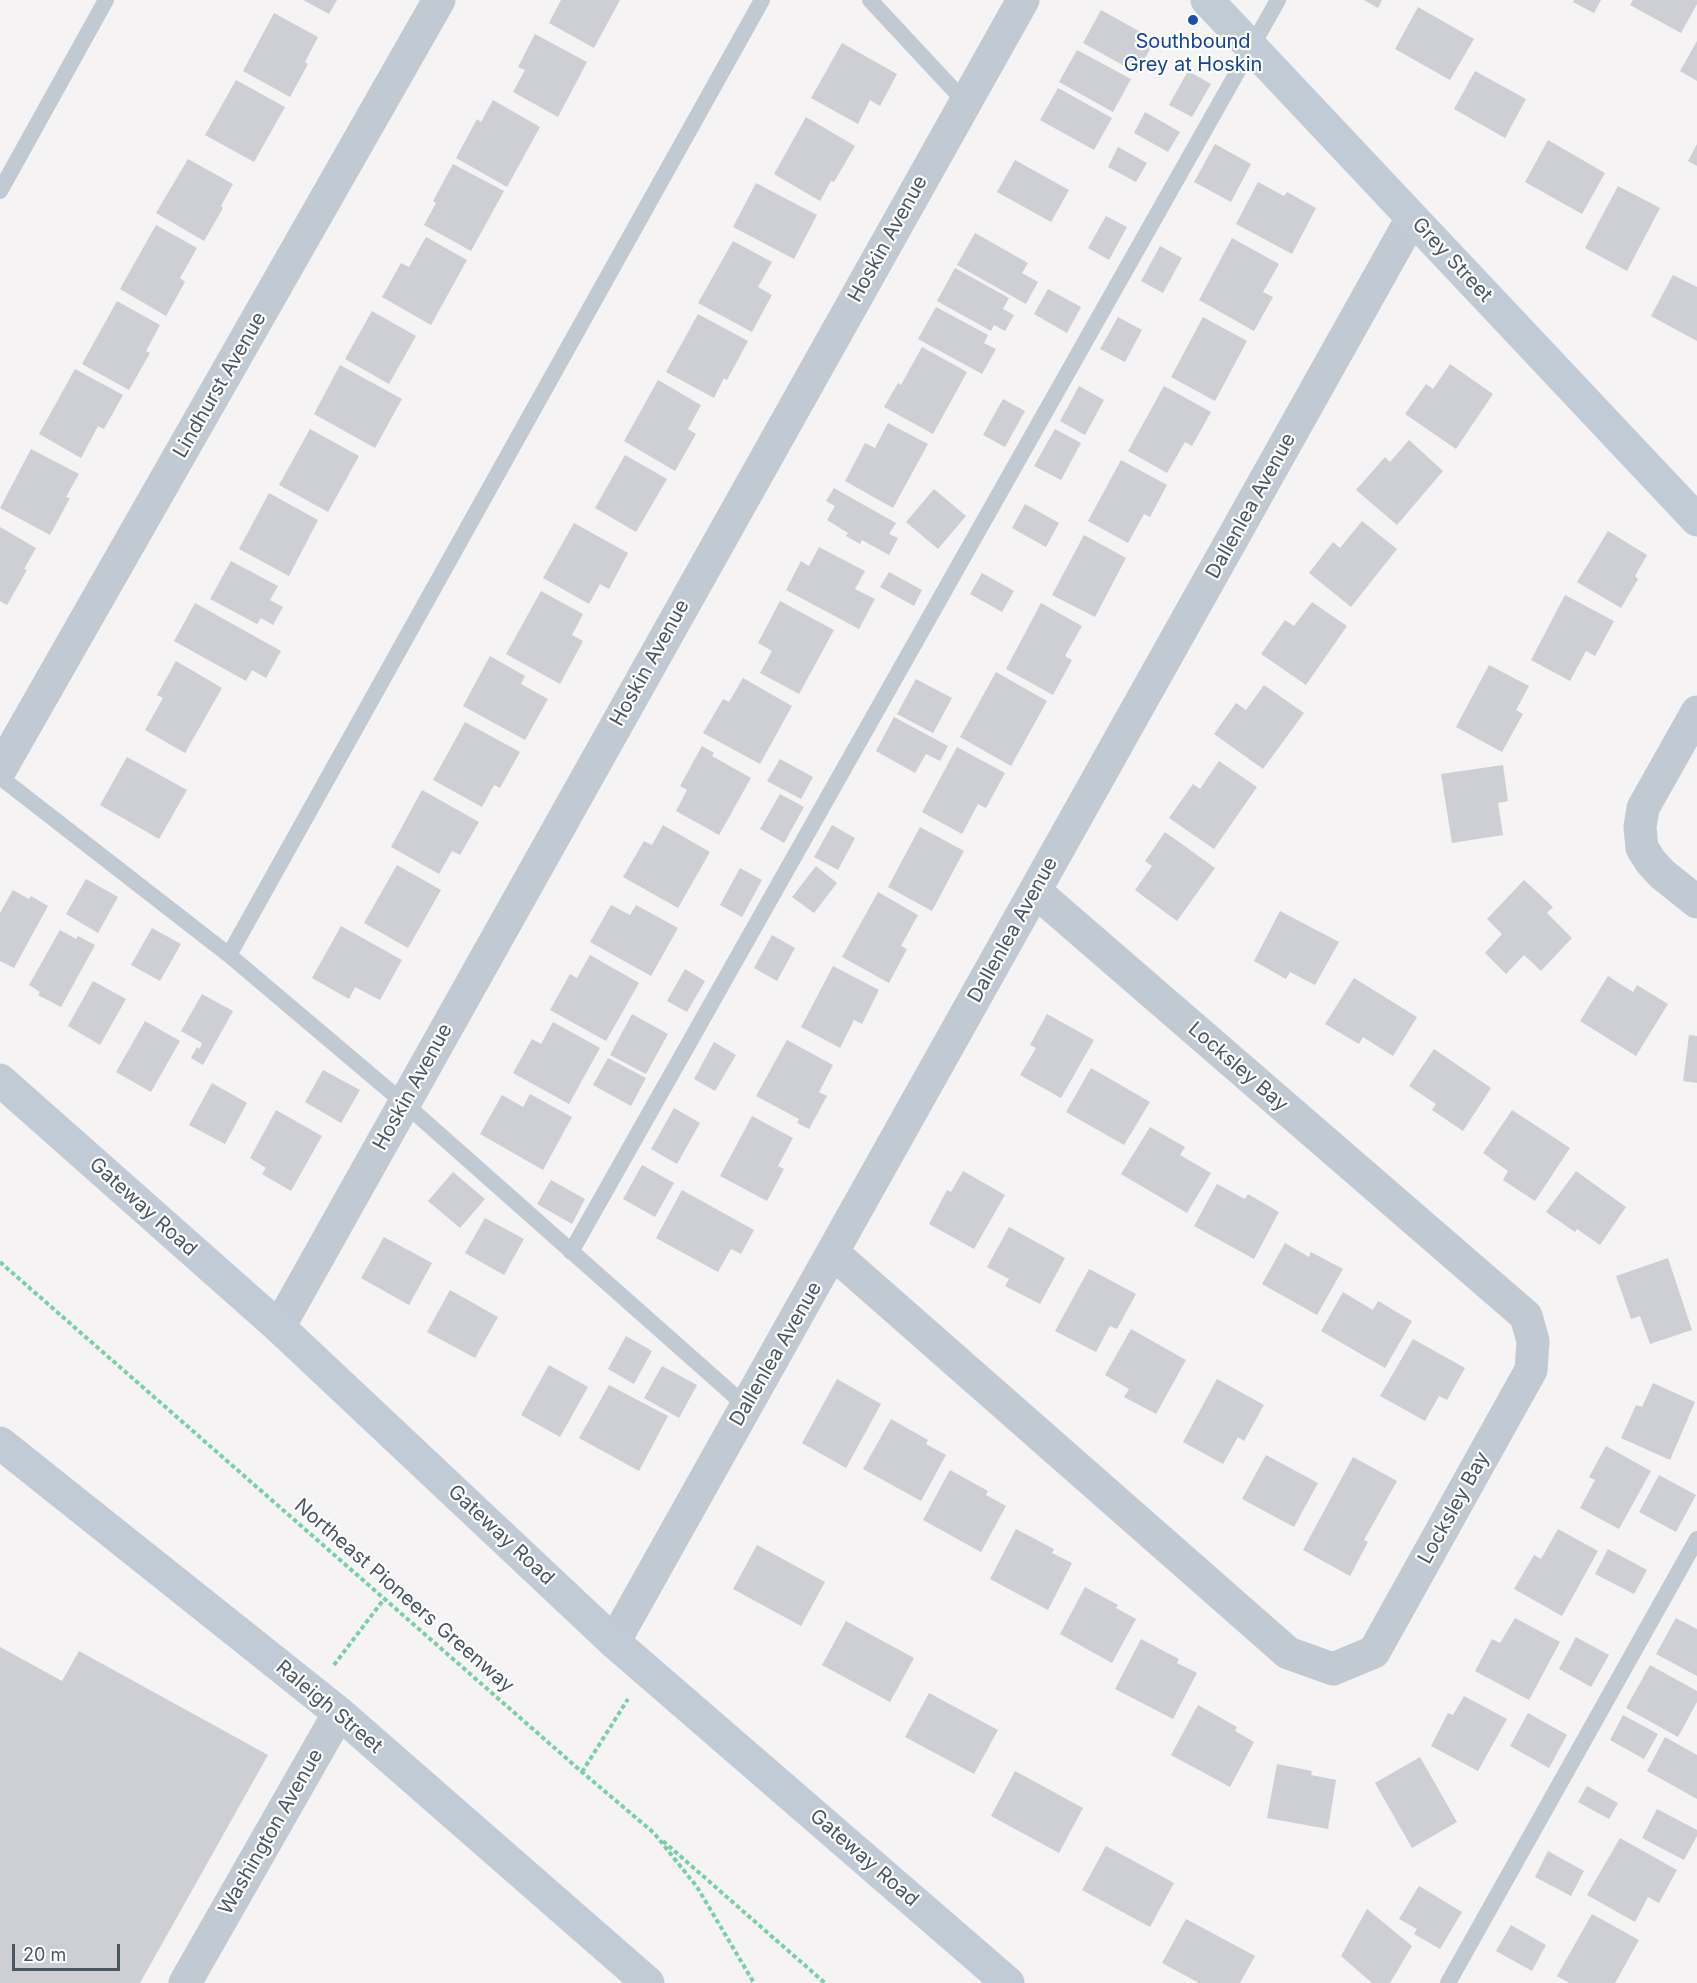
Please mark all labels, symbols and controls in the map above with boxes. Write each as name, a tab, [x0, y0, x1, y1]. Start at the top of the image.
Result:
marker: Southbound Grey at Hoskin	[1186, 13, 1200, 27]
place label: Southbound Grey at Hoskin	[1124, 30, 1262, 77]
street label: Hoskin Avenue	[843, 172, 933, 306]
street label: Grey Street	[1407, 213, 1497, 307]
street label: Lindhurst Avenue	[169, 308, 271, 462]
street label: Dallenlea Avenue	[1201, 429, 1301, 583]
street label: Hoskin Avenue	[605, 596, 695, 730]
street label: Dallenlea Avenue	[963, 853, 1063, 1007]
street label: Locksley Bay	[1183, 1017, 1293, 1117]
street label: Hoskin Avenue	[368, 1020, 458, 1154]
street label: Gateway Road	[84, 1153, 202, 1261]
street label: Dallenlea Avenue	[725, 1278, 827, 1430]
street label: Locksley Bay	[1413, 1448, 1495, 1568]
street label: Gateway Road	[443, 1480, 559, 1590]
street label: Northeast Pioneers Greenway	[289, 1494, 519, 1698]
street label: Raleigh Street	[271, 1656, 387, 1758]
street label: Washington Avenue	[214, 1745, 328, 1919]
street label: Gateway Road	[805, 1804, 923, 1912]
scale bar	[15, 1932, 123, 1970]
text: 20 m	[23, 1944, 66, 1965]

